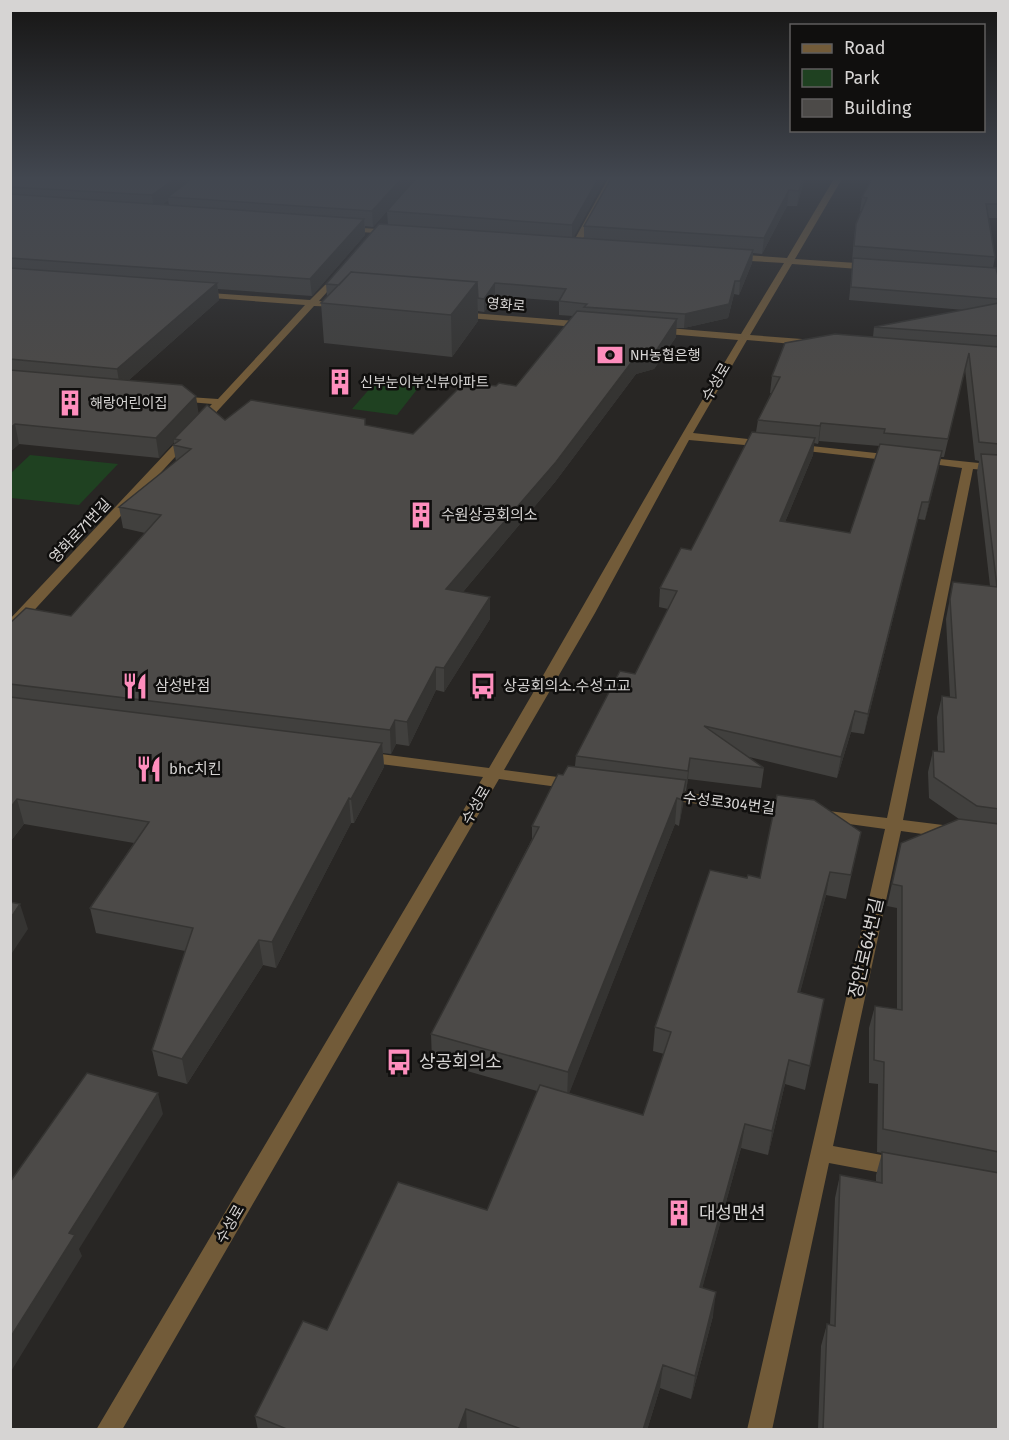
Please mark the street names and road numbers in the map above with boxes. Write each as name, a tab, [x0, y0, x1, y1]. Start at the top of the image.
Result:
street label: 영화로	[486, 295, 526, 315]
street label: 수성로	[698, 360, 734, 404]
street label: 영화로71번길	[45, 495, 115, 567]
street label: 수성로	[458, 783, 494, 827]
street label: 수성로304번길	[682, 788, 776, 818]
street label: 장안로64번길	[844, 896, 888, 1000]
street label: 수성로	[212, 1202, 248, 1246]

